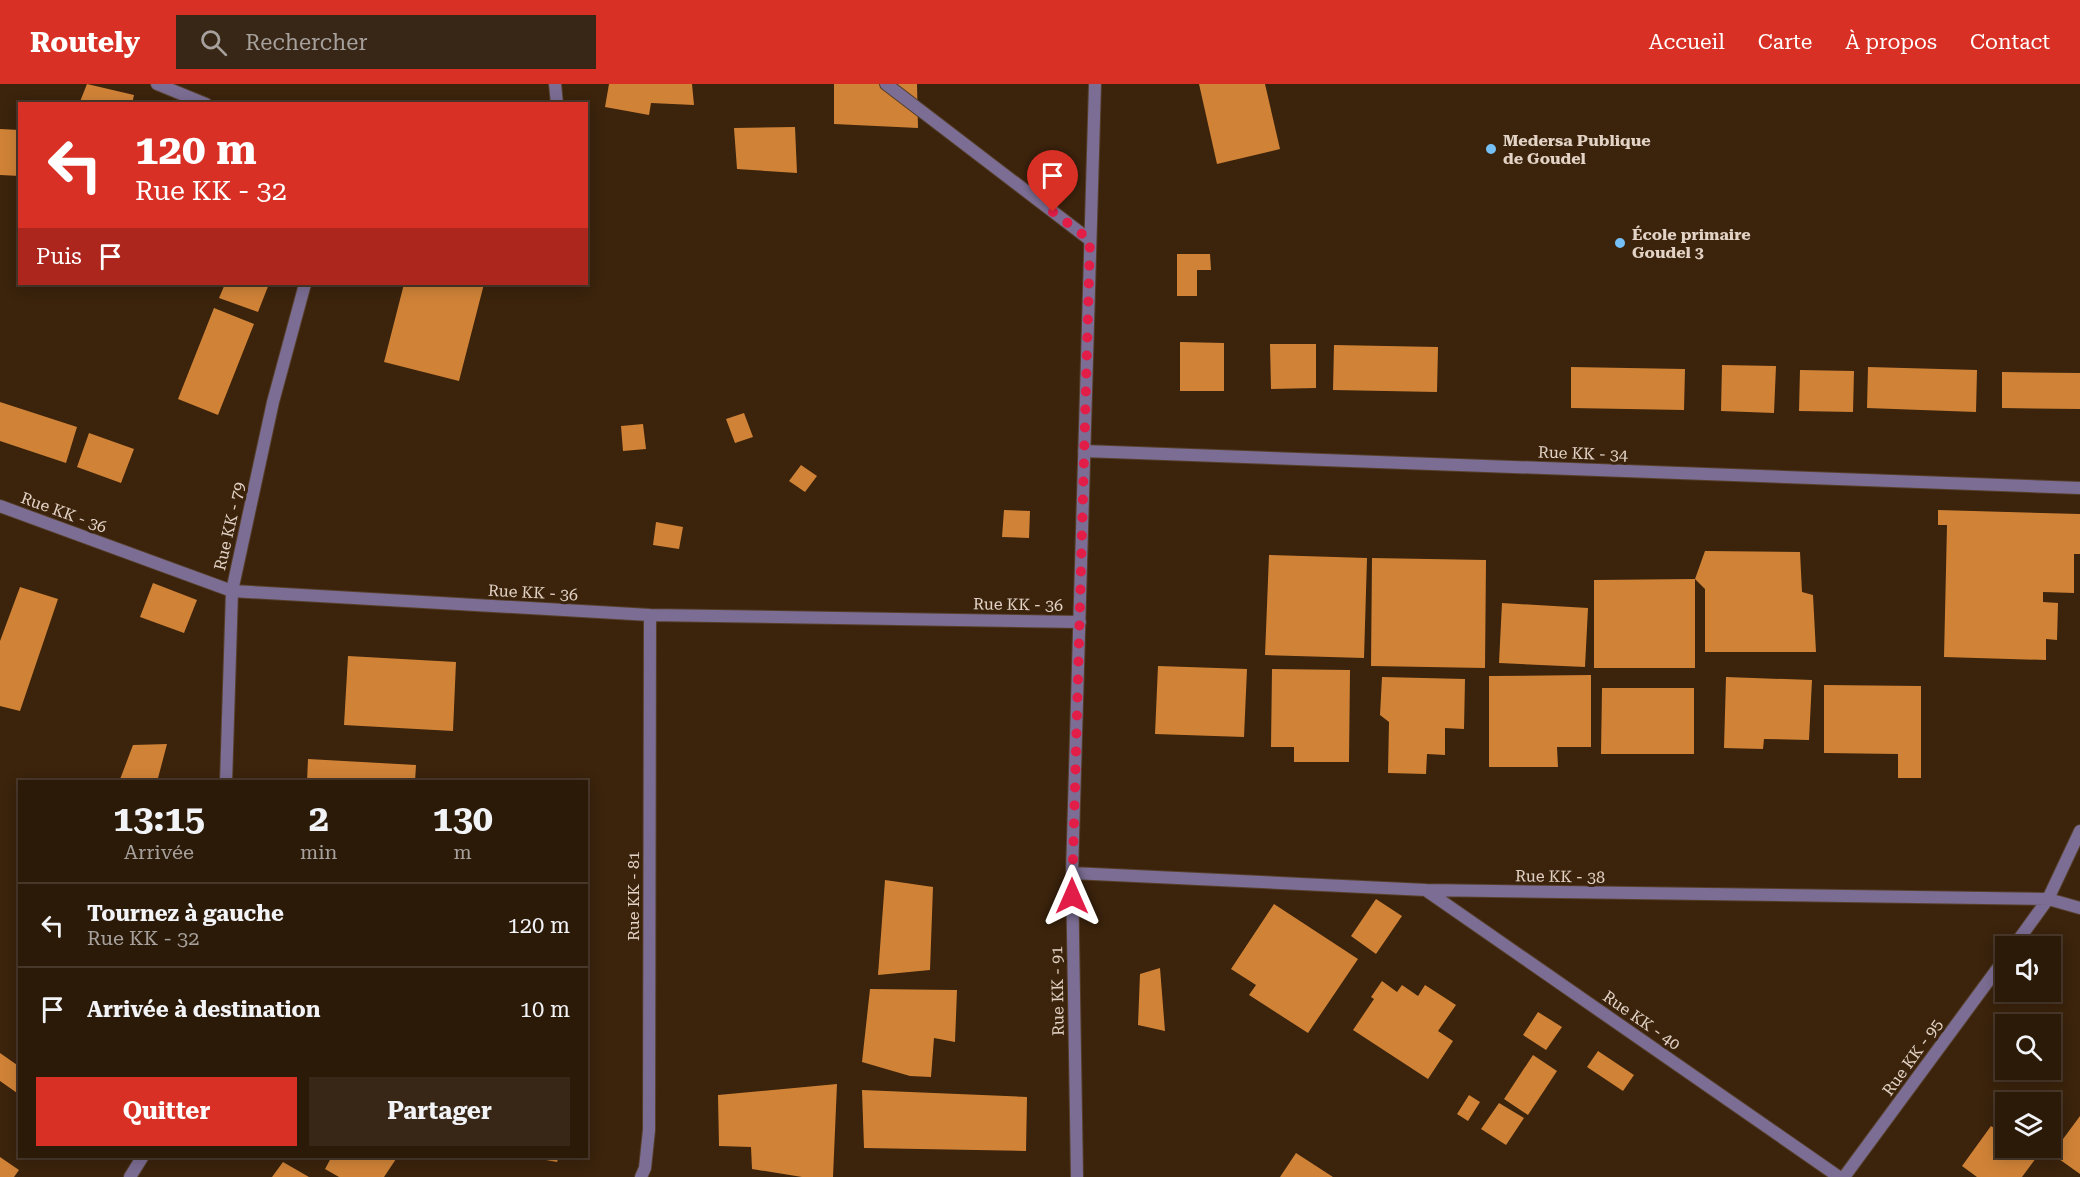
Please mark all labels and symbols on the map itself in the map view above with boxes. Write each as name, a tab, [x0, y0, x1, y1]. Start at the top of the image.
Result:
place label: Medersa Publique de Goudel	[1503, 131, 1651, 168]
marker: Medersa Publique de Goudel	[1484, 142, 1498, 156]
pin	[1027, 150, 1078, 212]
place label: École primaire Goudel 3	[1632, 225, 1751, 262]
marker: École primaire Goudel 3	[1613, 236, 1627, 250]
street label: Rue KK - 34	[1538, 442, 1628, 465]
street label: Rue KK - 79	[210, 480, 249, 572]
street label: Rue KK - 36	[18, 488, 109, 537]
street label: Rue KK - 36	[488, 581, 578, 604]
street label: Rue KK - 36	[973, 594, 1063, 615]
street label: Rue KK - 81	[624, 851, 643, 941]
position arrow	[1040, 864, 1104, 928]
street label: Rue KK - 38	[1515, 866, 1605, 887]
street label: Rue KK - 91	[1047, 946, 1068, 1036]
street label: Rue KK - 40	[1599, 987, 1684, 1054]
street label: Rue KK - 95	[1878, 1015, 1947, 1099]

